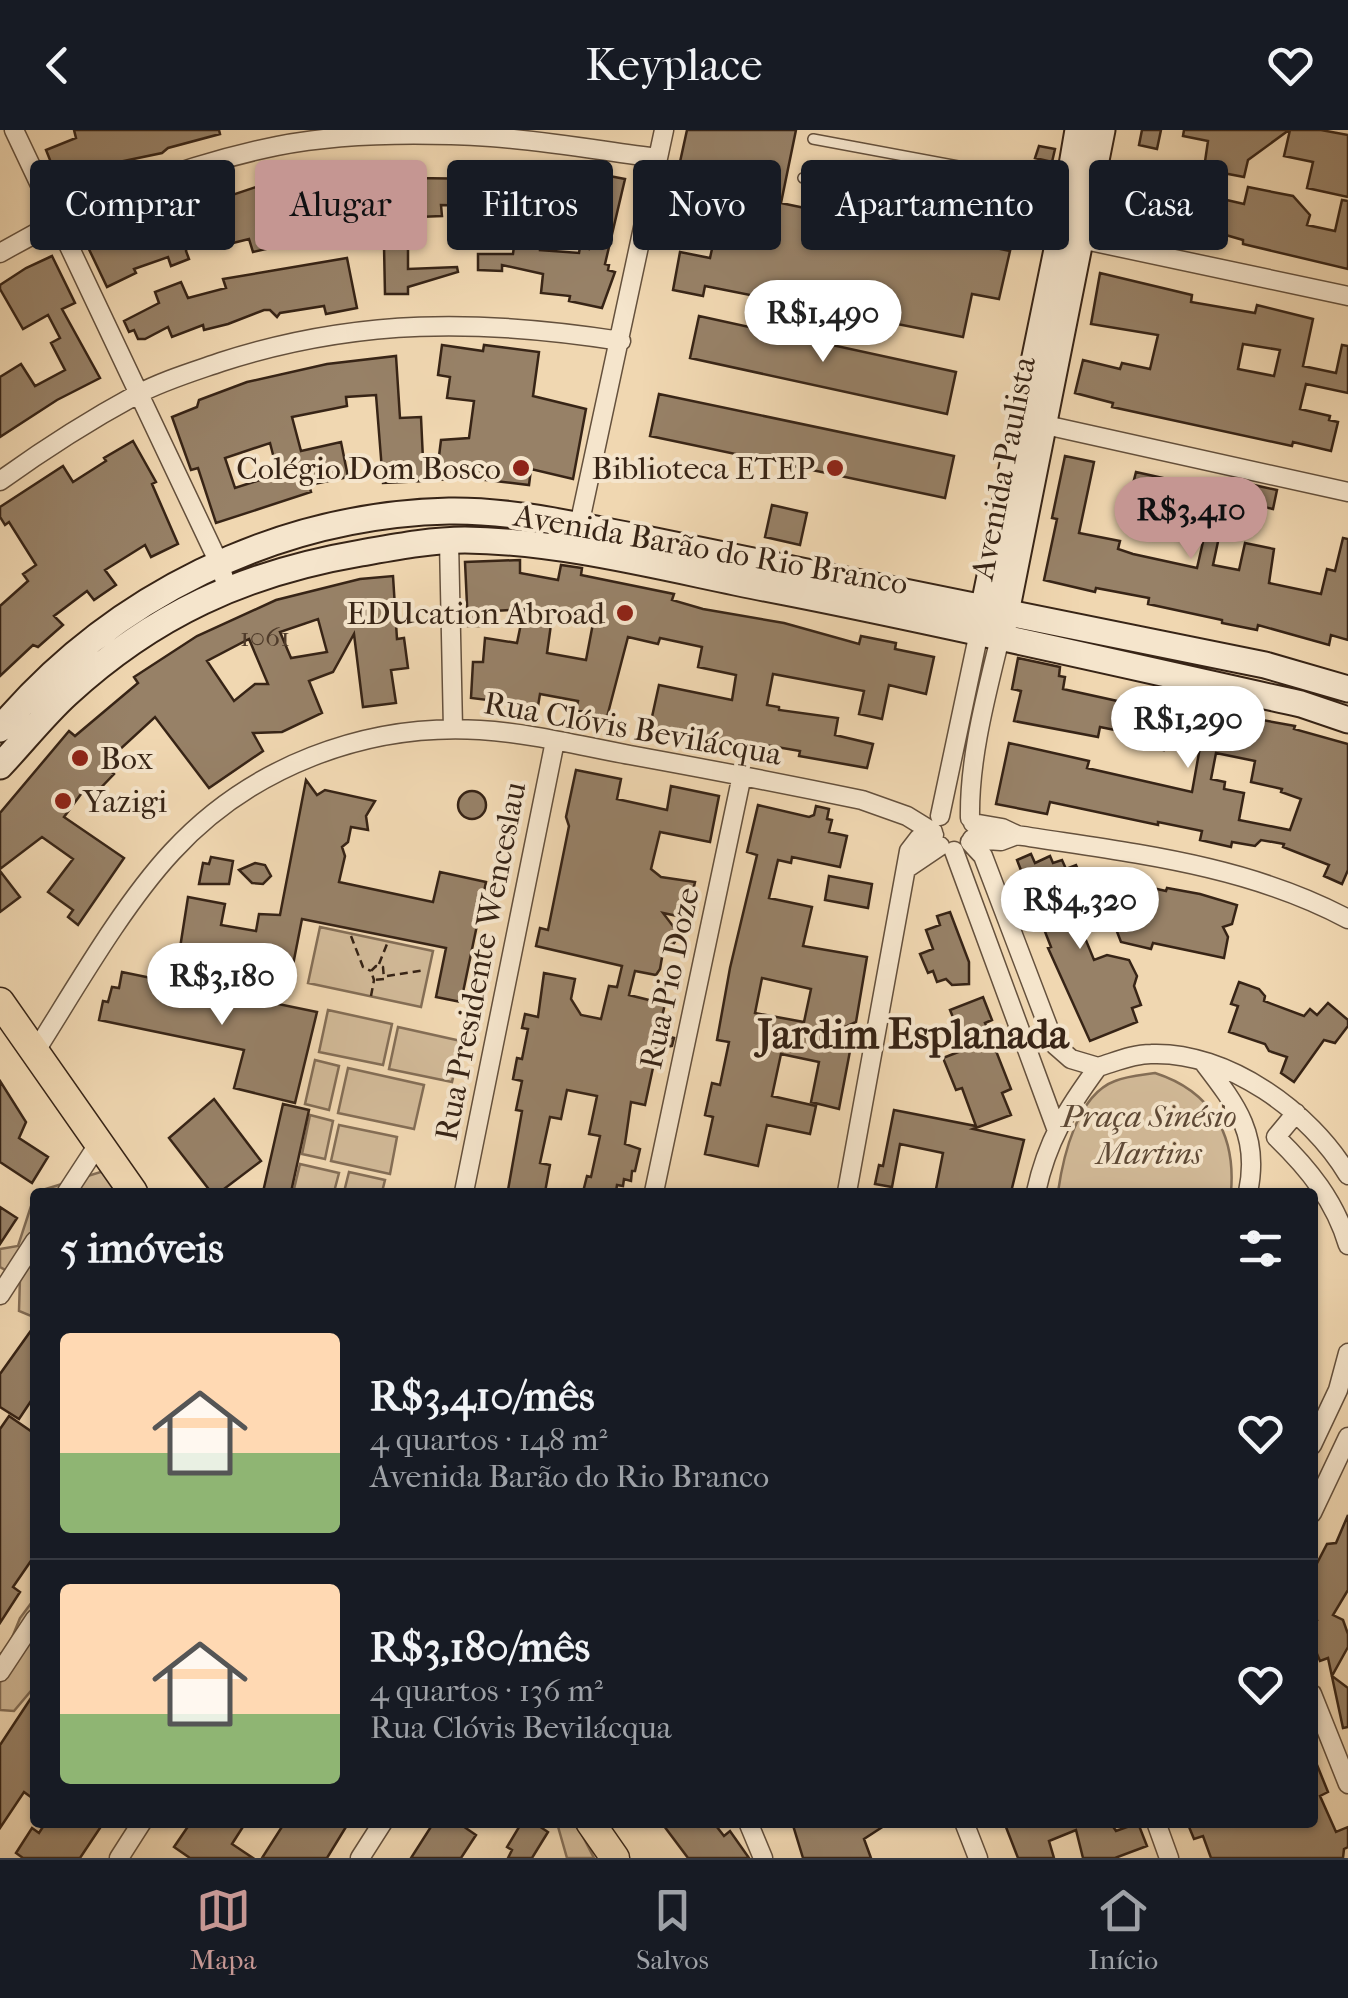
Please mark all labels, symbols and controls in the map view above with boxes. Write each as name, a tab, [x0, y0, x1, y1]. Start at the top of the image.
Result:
icon: back	[30, 38, 85, 93]
icon: heart	[1263, 38, 1318, 93]
text: Keyplace	[586, 39, 762, 92]
chip: Comprar	[30, 160, 235, 250]
chip: Alugar	[255, 160, 427, 250]
chip: Filtros	[447, 160, 613, 250]
chip: Novo	[633, 160, 781, 250]
chip: Apartamento	[801, 160, 1069, 250]
chip: Casa	[1089, 160, 1228, 250]
pin: R$1,490	[731, 280, 915, 365]
text: R$1,490	[766, 294, 880, 331]
street label: Avenida Paulista	[963, 352, 1043, 585]
place label: Colégio Dom Bosco	[236, 450, 501, 487]
place label: Biblioteca ETEP	[591, 450, 815, 487]
marker: Colégio Dom Bosco	[510, 457, 532, 479]
marker: Biblioteca ETEP	[824, 457, 846, 479]
pin: R$3,410	[1099, 477, 1283, 562]
text: R$3,410	[1136, 491, 1246, 528]
street label: Avenida Barão do Rio Branco	[509, 496, 911, 602]
place label: EDUcation Abroad	[346, 595, 606, 632]
marker: EDUcation Abroad	[614, 602, 636, 624]
house number: 1061	[240, 620, 290, 653]
street label: Rua Clóvis Bevilácqua	[481, 684, 786, 773]
pin: R$1,290	[1096, 686, 1280, 771]
text: R$1,290	[1133, 700, 1243, 737]
place label: Box	[100, 740, 153, 777]
marker: Box	[69, 747, 91, 769]
street label: Rua Presidente Wenceslau	[428, 779, 533, 1144]
place label: Yazigi	[82, 783, 168, 820]
marker: Yazigi	[52, 790, 74, 812]
pin: R$4,320	[988, 867, 1172, 952]
text: R$4,320	[1023, 881, 1137, 918]
street label: Rua Pio Doze	[632, 884, 707, 1072]
pin: R$3,180	[130, 943, 314, 1028]
text: R$3,180	[169, 957, 275, 994]
district label: Jardim Esplanada	[753, 1010, 1070, 1059]
park label: Praça Sinésio Martins	[1059, 1098, 1237, 1172]
icon: filters	[1233, 1221, 1288, 1276]
text: 5 imóveis	[60, 1224, 224, 1273]
text: R$3,410/mês	[370, 1372, 595, 1421]
icon: home	[140, 1373, 260, 1493]
icon: heart	[1233, 1406, 1288, 1461]
text: 4 quartos · 148 m²	[370, 1421, 608, 1458]
text: Avenida Barão do Rio Branco	[370, 1458, 769, 1495]
text: R$3,180/mês	[370, 1623, 590, 1672]
icon: home	[140, 1624, 260, 1744]
icon: heart	[1233, 1657, 1288, 1712]
text: 4 quartos · 136 m²	[370, 1672, 603, 1709]
text: Rua Clóvis Bevilácqua	[370, 1709, 672, 1746]
tab: Mapa	[190, 1883, 256, 1976]
tab: Salvos	[636, 1883, 709, 1976]
tab: Início	[1088, 1883, 1158, 1976]

